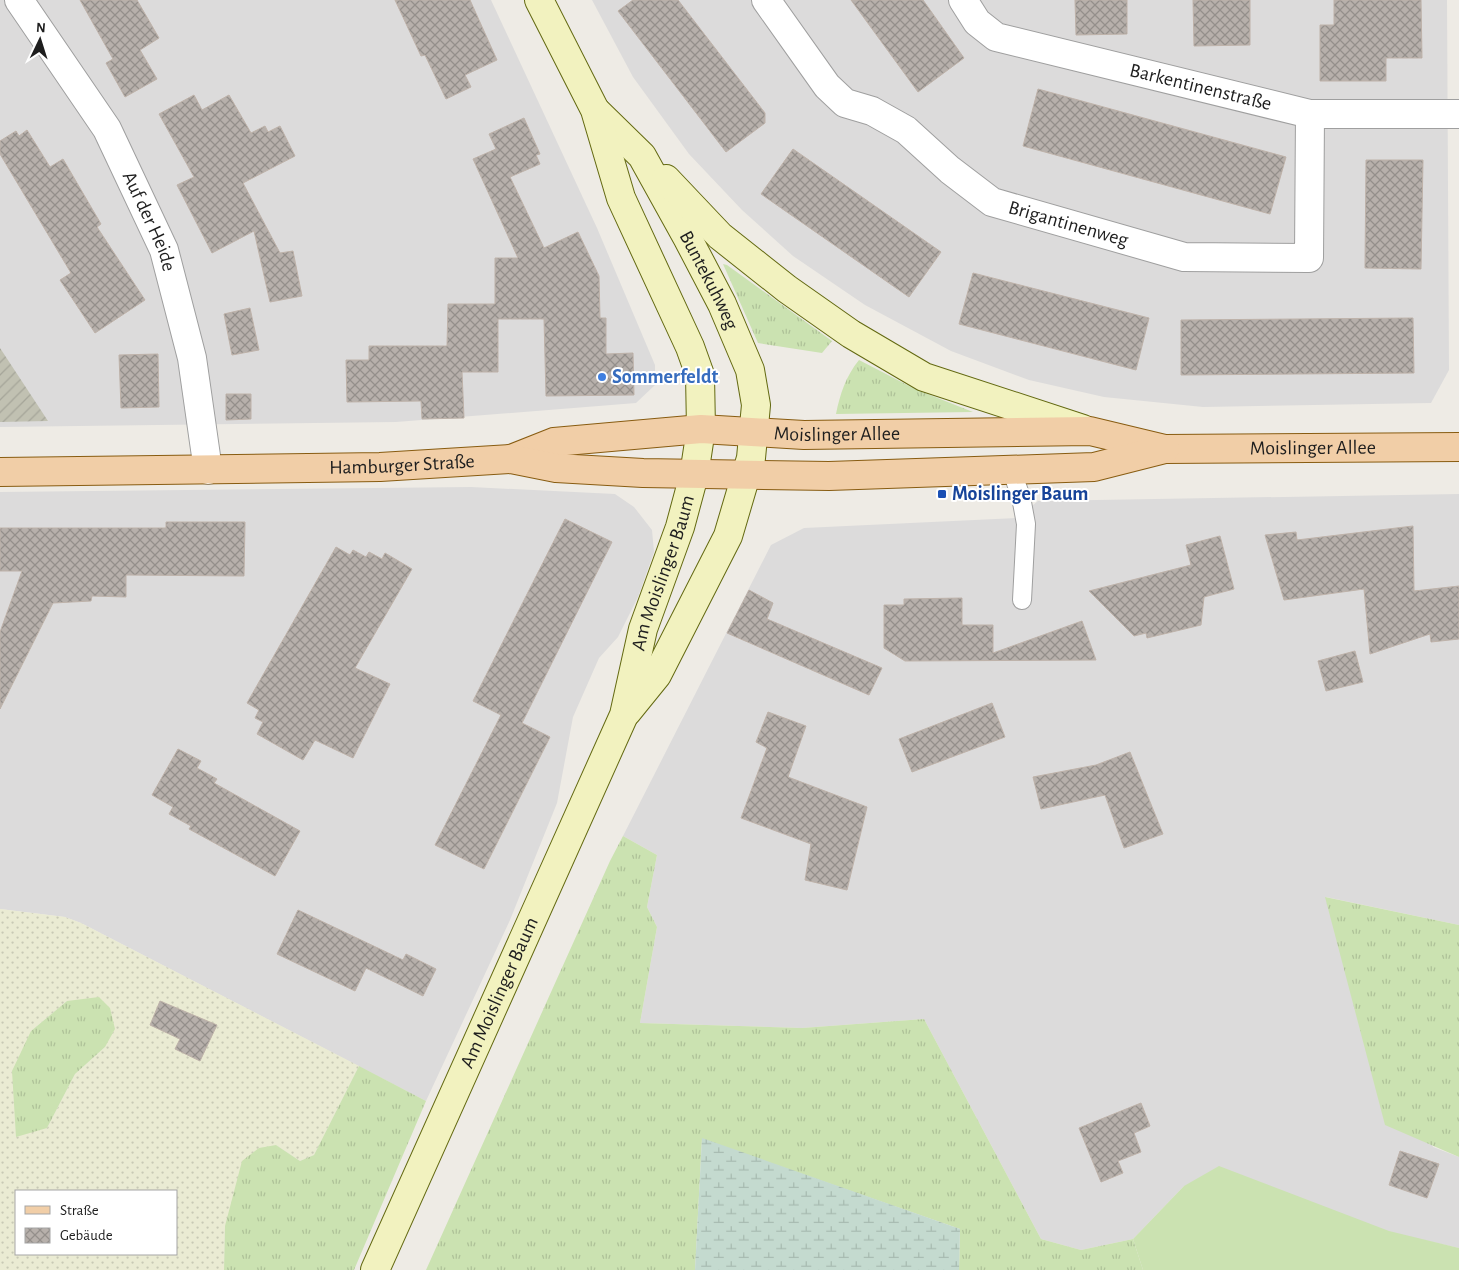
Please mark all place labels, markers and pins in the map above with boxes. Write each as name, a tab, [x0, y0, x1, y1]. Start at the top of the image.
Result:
place label: Sommerfeldt	[612, 367, 718, 387]
marker: Sommerfeldt	[596, 371, 608, 383]
place label: Moislinger Baum	[952, 484, 1088, 504]
marker: Moislinger Baum	[936, 488, 948, 500]

